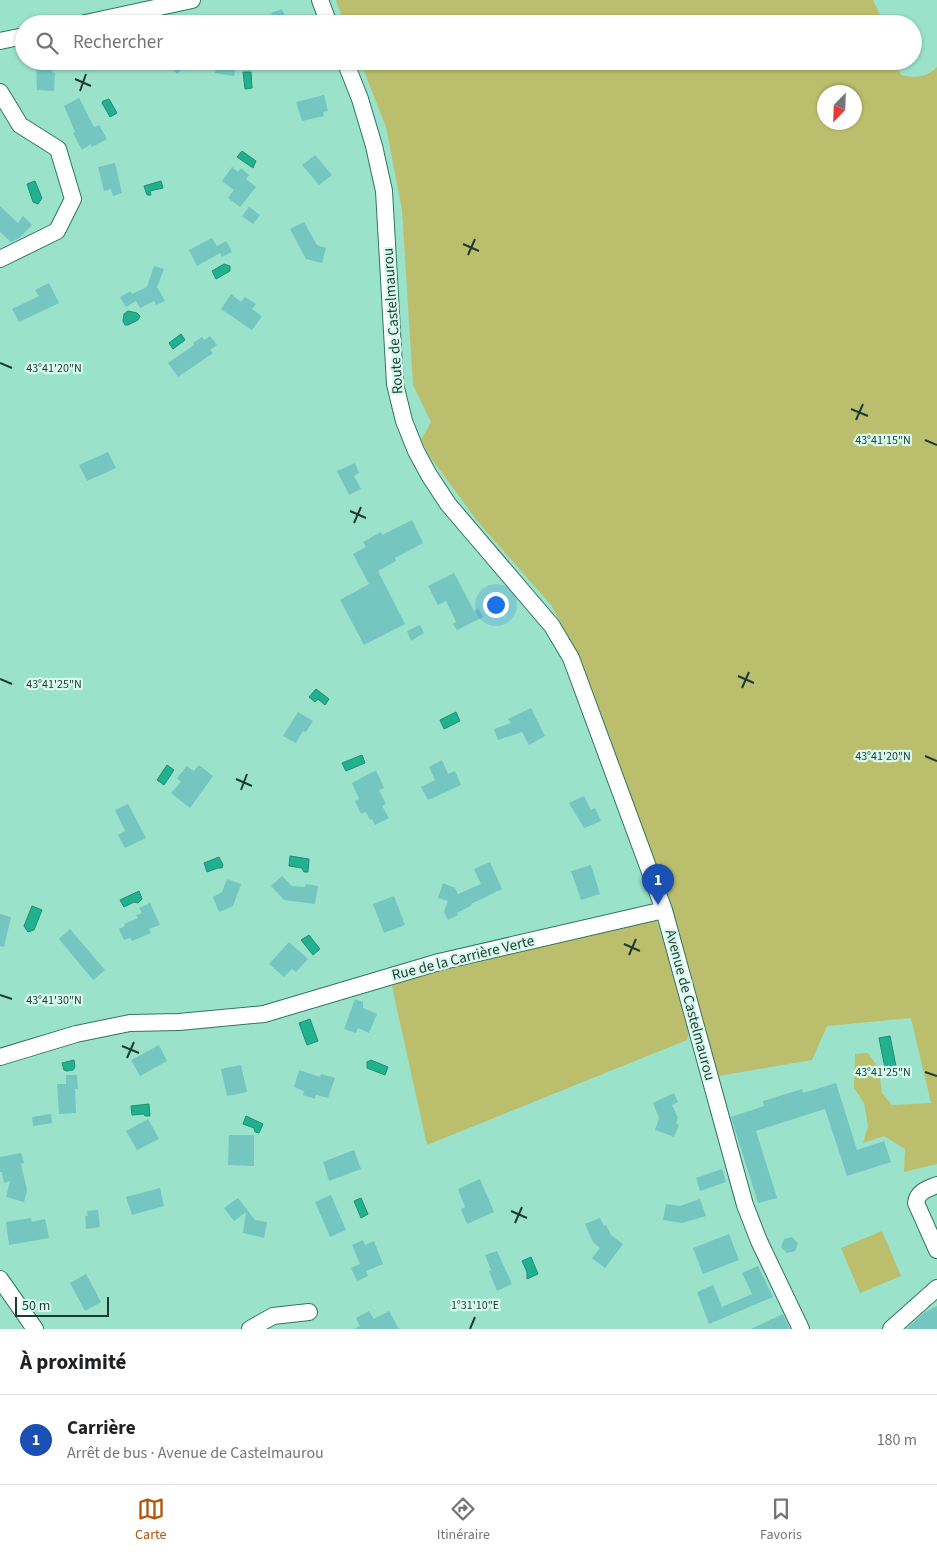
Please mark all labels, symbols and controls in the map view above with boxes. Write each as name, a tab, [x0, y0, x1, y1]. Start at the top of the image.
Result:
search box	[15, 15, 922, 70]
icon: search	[33, 29, 61, 57]
text: Rechercher	[73, 29, 163, 56]
north arrow	[817, 85, 862, 130]
street label: Route de Castelmaurou	[377, 247, 409, 395]
text: 43°41'20"N	[26, 360, 82, 377]
text: 43°41'15"N	[855, 432, 911, 449]
your location	[483, 592, 509, 618]
text: 43°41'25"N	[26, 676, 82, 693]
text: 43°41'20"N	[855, 748, 911, 765]
pin: 1	[642, 864, 674, 905]
street label: Avenue de Castelmaurou	[660, 927, 720, 1083]
street label: Rue de la Carrière Verte	[390, 930, 536, 986]
text: 43°41'30"N	[26, 992, 82, 1009]
text: 43°41'25"N	[855, 1064, 911, 1081]
scale bar	[15, 1294, 109, 1317]
text: 50 m	[22, 1296, 50, 1316]
text: 1°31'10"E	[451, 1297, 499, 1314]
text: À proximité	[20, 1347, 126, 1377]
text: Carrière	[67, 1415, 136, 1442]
text: 1	[32, 1429, 40, 1451]
text: 180 m	[877, 1429, 917, 1451]
text: Arrêt de bus · Avenue de Castelmaurou	[67, 1442, 324, 1464]
tab: Carte	[135, 1495, 167, 1545]
tab: Itinéraire	[437, 1495, 490, 1545]
tab: Favoris	[760, 1495, 802, 1545]

